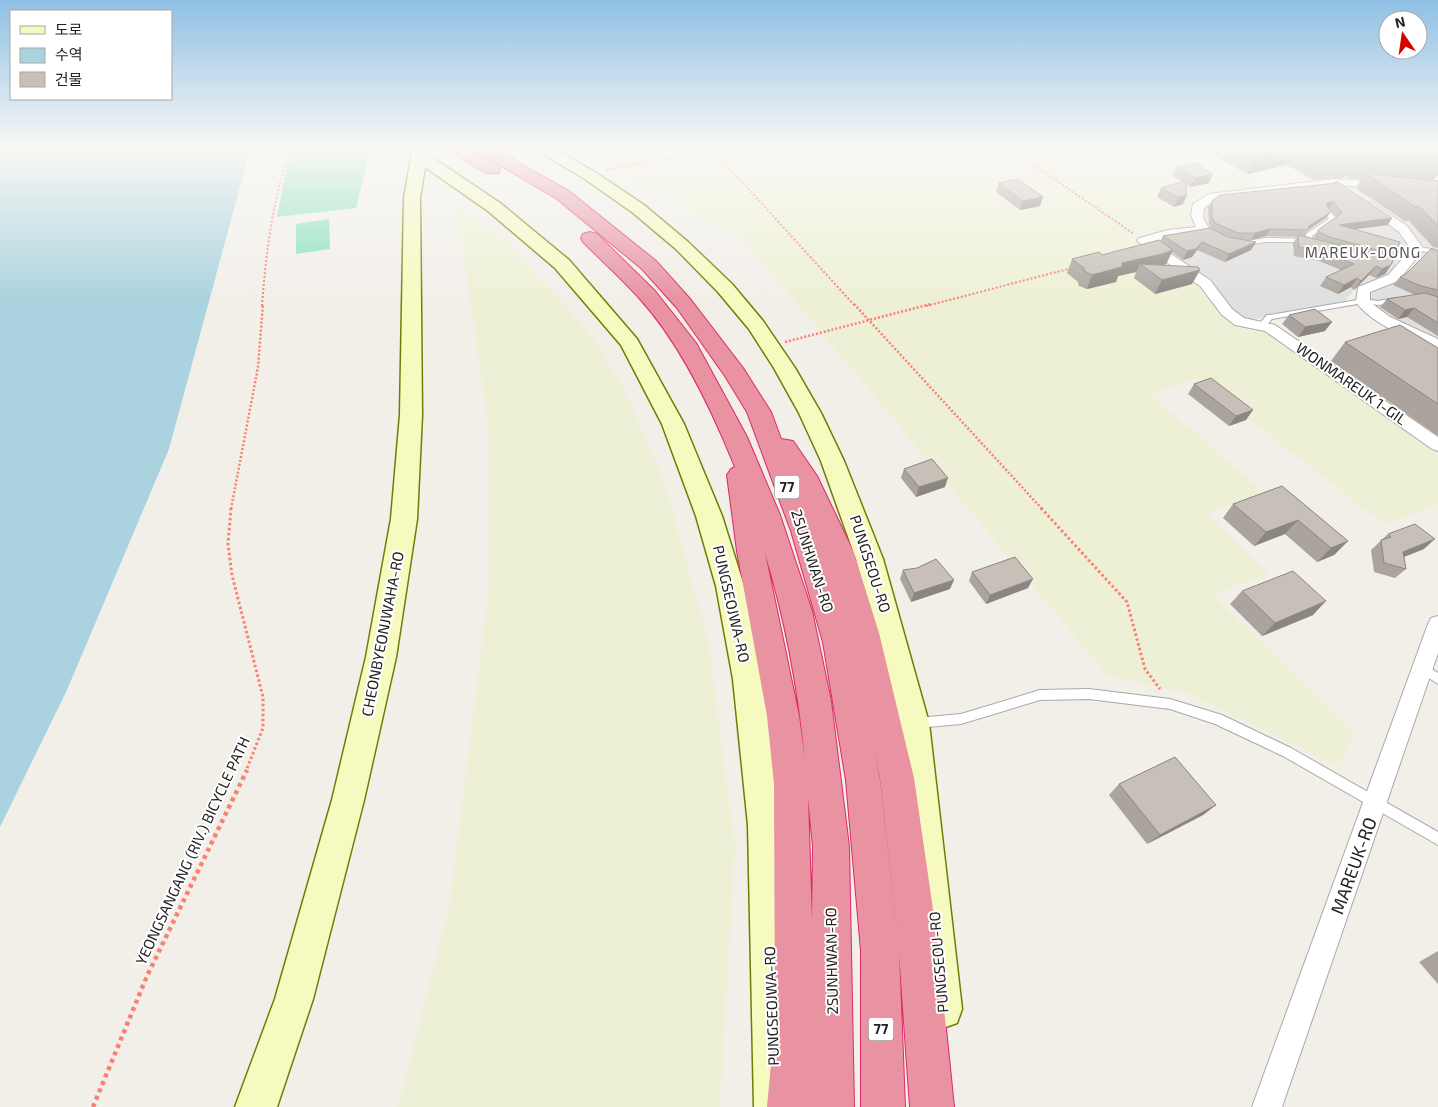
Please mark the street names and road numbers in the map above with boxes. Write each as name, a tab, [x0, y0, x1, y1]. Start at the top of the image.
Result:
street label: WONMAREUK 1-GIL	[1293, 338, 1411, 428]
road number: 77	[774, 476, 800, 498]
street label: 2SUNHWAN-RO	[788, 507, 838, 614]
street label: PUNGSEOU-RO	[847, 513, 895, 615]
street label: PUNGSEOJWA-RO	[710, 543, 754, 664]
street label: CHEONBYEONJWAHA-RO	[357, 550, 407, 718]
street label: YEONGSANGANG (RIV.) BICYCLE PATH	[131, 734, 253, 968]
street label: MAREUK-RO	[1325, 814, 1381, 917]
street label: 2SUNHWAN-RO	[821, 907, 841, 1015]
street label: PUNGSEOU-RO	[925, 911, 951, 1013]
street label: PUNGSEOJWA-RO	[760, 946, 782, 1066]
road number: 77	[868, 1018, 894, 1040]

